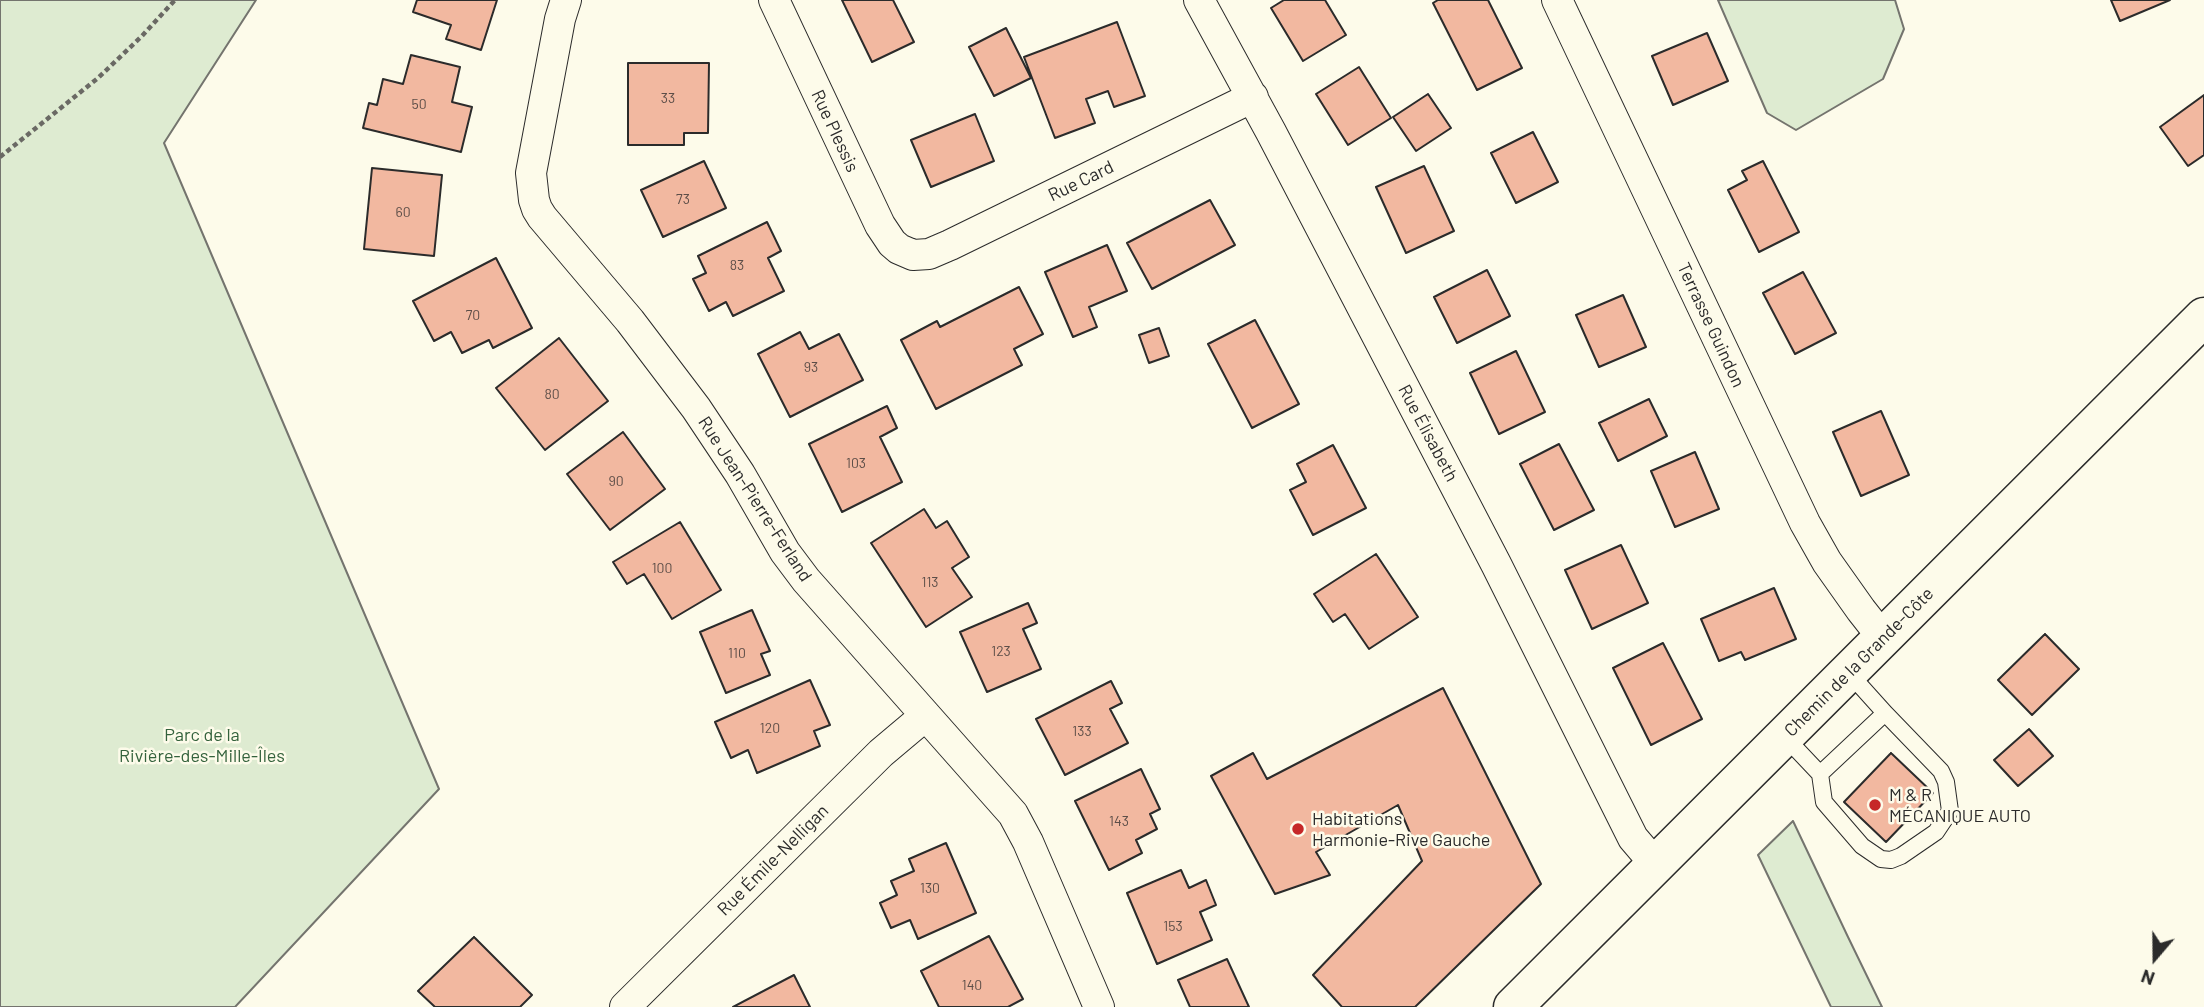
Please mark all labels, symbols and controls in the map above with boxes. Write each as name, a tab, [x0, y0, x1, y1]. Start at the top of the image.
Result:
street label: Rue Plessis	[807, 86, 863, 176]
house number: 33	[661, 90, 675, 106]
house number: 50	[411, 96, 427, 112]
street label: Rue Card	[1045, 156, 1117, 206]
house number: 73	[676, 191, 690, 207]
house number: 60	[395, 204, 411, 220]
house number: 83	[730, 257, 744, 273]
street label: Terrasse Guindon	[1673, 259, 1749, 391]
house number: 70	[466, 307, 480, 323]
house number: 93	[804, 359, 818, 375]
street label: Rue Élisabeth	[1393, 381, 1463, 485]
house number: 80	[544, 386, 560, 402]
street label: Rue Jean-Pierre-Ferland	[694, 412, 816, 586]
house number: 103	[846, 455, 866, 471]
house number: 90	[608, 473, 624, 489]
house number: 100	[652, 560, 672, 576]
house number: 113	[921, 574, 939, 590]
street label: Chemin de la Grande-Côte	[1780, 583, 1938, 741]
house number: 123	[991, 643, 1011, 659]
house number: 110	[728, 645, 746, 661]
house number: 120	[760, 720, 780, 736]
house number: 133	[1072, 723, 1092, 739]
park label: Parc de la Rivière-des-Mille-Îles	[119, 724, 285, 766]
place label: M & R MÉCANIQUE AUTO	[1889, 784, 2031, 826]
marker: M & R MÉCANIQUE AUTO	[1867, 797, 1883, 813]
street label: Rue Émile-Nelligan	[713, 800, 833, 920]
place label: Habitations Harmonie-Rive Gauche	[1312, 808, 1490, 850]
house number: 143	[1109, 813, 1129, 829]
marker: Habitations Harmonie-Rive Gauche	[1290, 821, 1306, 837]
house number: 130	[920, 880, 940, 896]
house number: 153	[1163, 918, 1183, 934]
north arrow	[2120, 923, 2190, 993]
text: N	[2138, 965, 2158, 991]
house number: 140	[962, 977, 982, 993]

